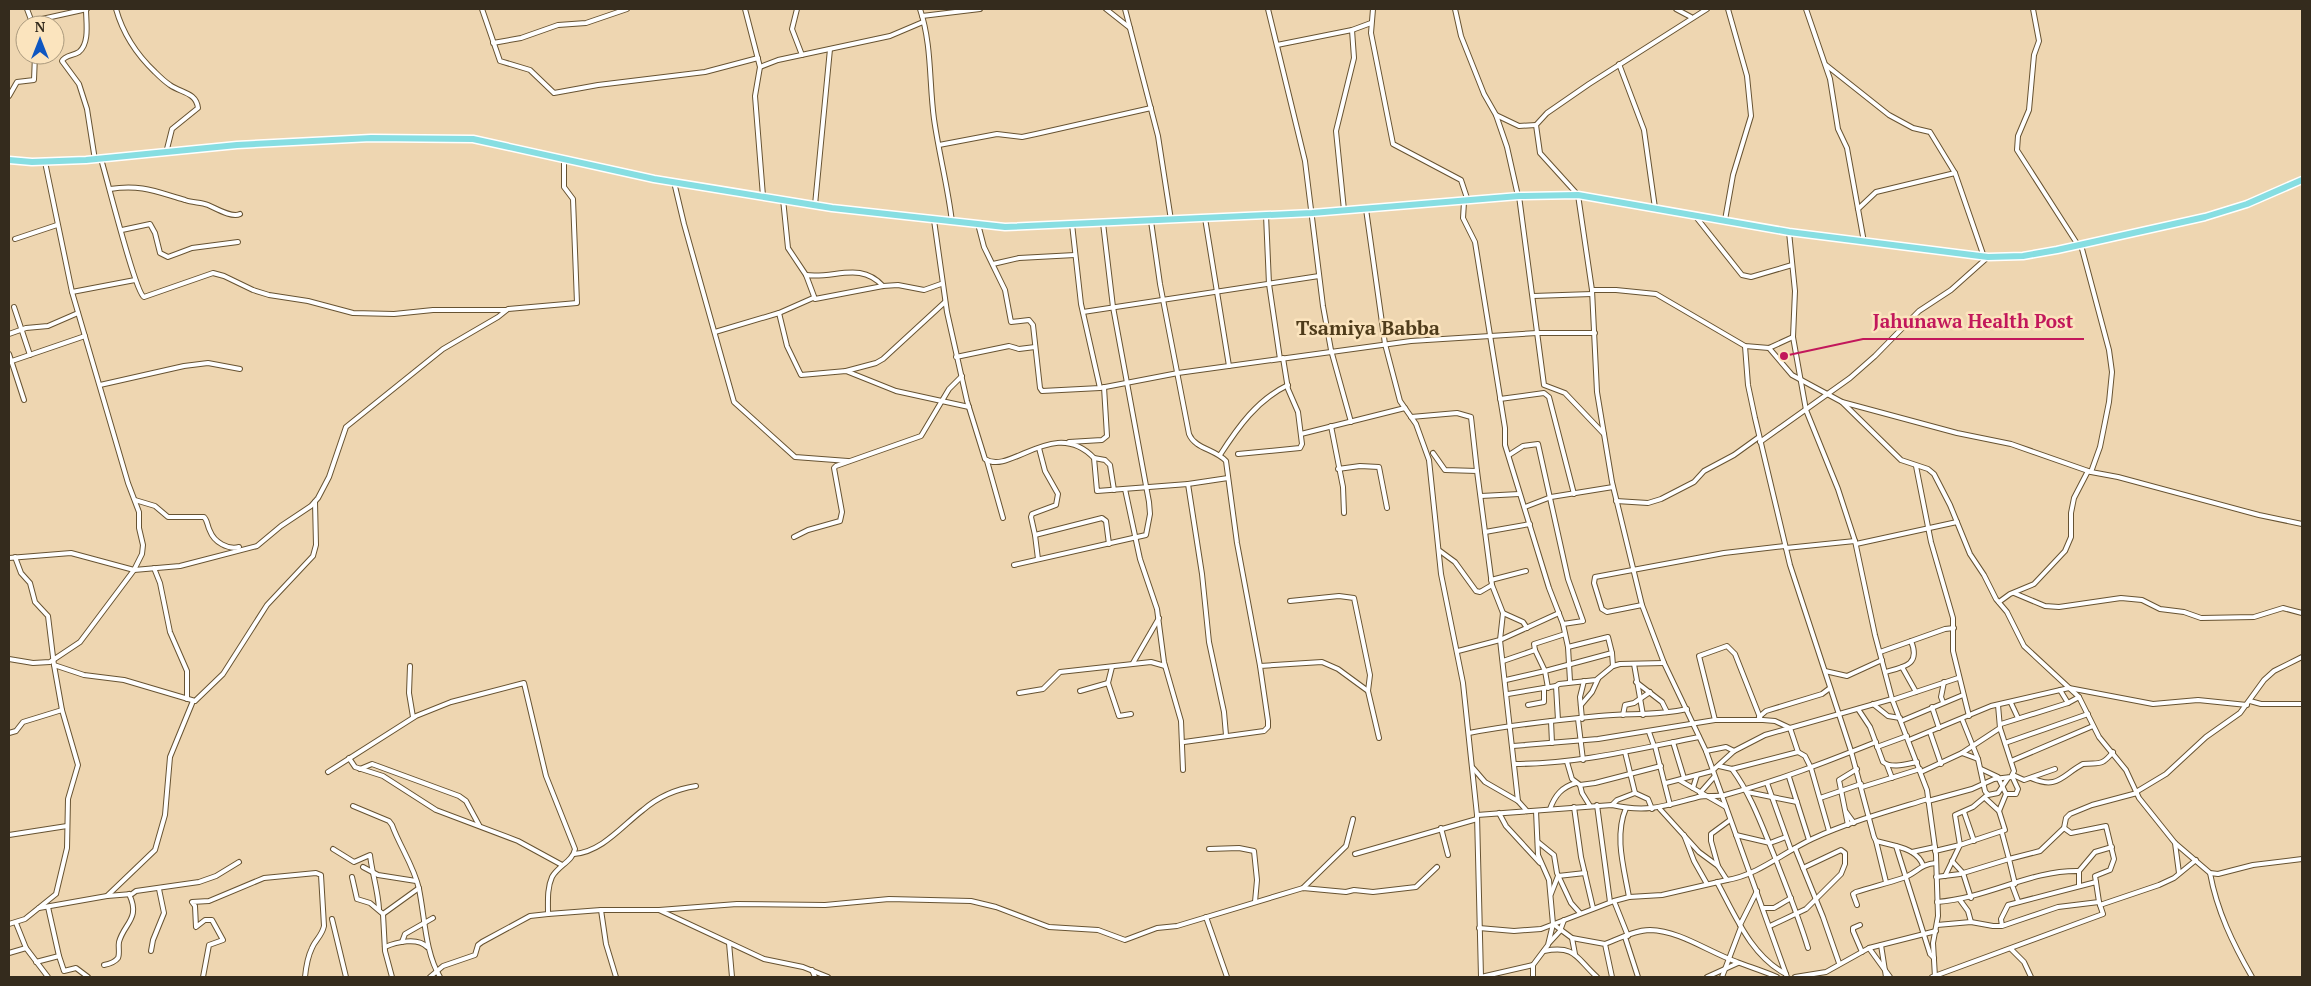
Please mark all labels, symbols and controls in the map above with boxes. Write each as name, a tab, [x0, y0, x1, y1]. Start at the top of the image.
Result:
north arrow	[15, 15, 65, 65]
text: N	[35, 17, 46, 36]
callout: Jahunawa Health Post	[1863, 305, 2084, 339]
text: Jahunawa Health Post	[1873, 308, 2074, 333]
district label: Tsamiya Babba	[1296, 314, 1440, 341]

